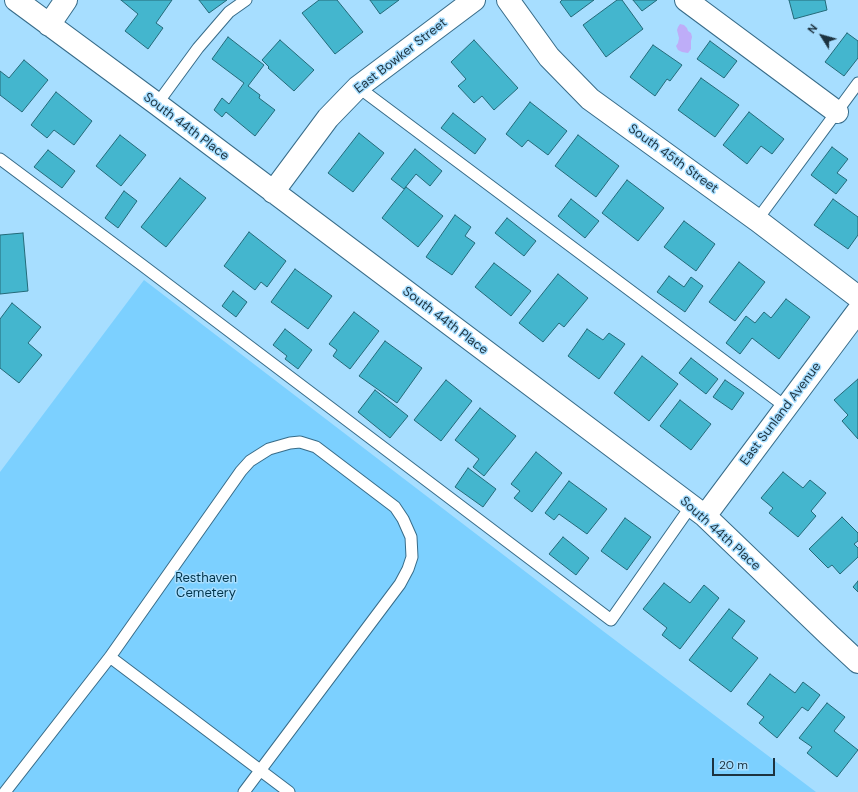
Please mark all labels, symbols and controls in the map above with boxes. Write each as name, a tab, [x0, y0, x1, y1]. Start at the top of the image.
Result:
street label: East Bowker Street	[352, 15, 450, 97]
north arrow	[802, 16, 842, 56]
text: N	[804, 21, 820, 36]
street label: South 44th Place	[140, 90, 232, 164]
street label: South 45th Street	[625, 121, 721, 197]
street label: South 44th Place	[399, 284, 491, 358]
street label: East Sunland Avenue	[737, 359, 825, 469]
street label: South 44th Place	[677, 494, 763, 574]
park label: Resthaven Cemetery	[175, 571, 237, 602]
scale bar	[714, 750, 777, 776]
text: 20 m	[719, 757, 748, 773]

